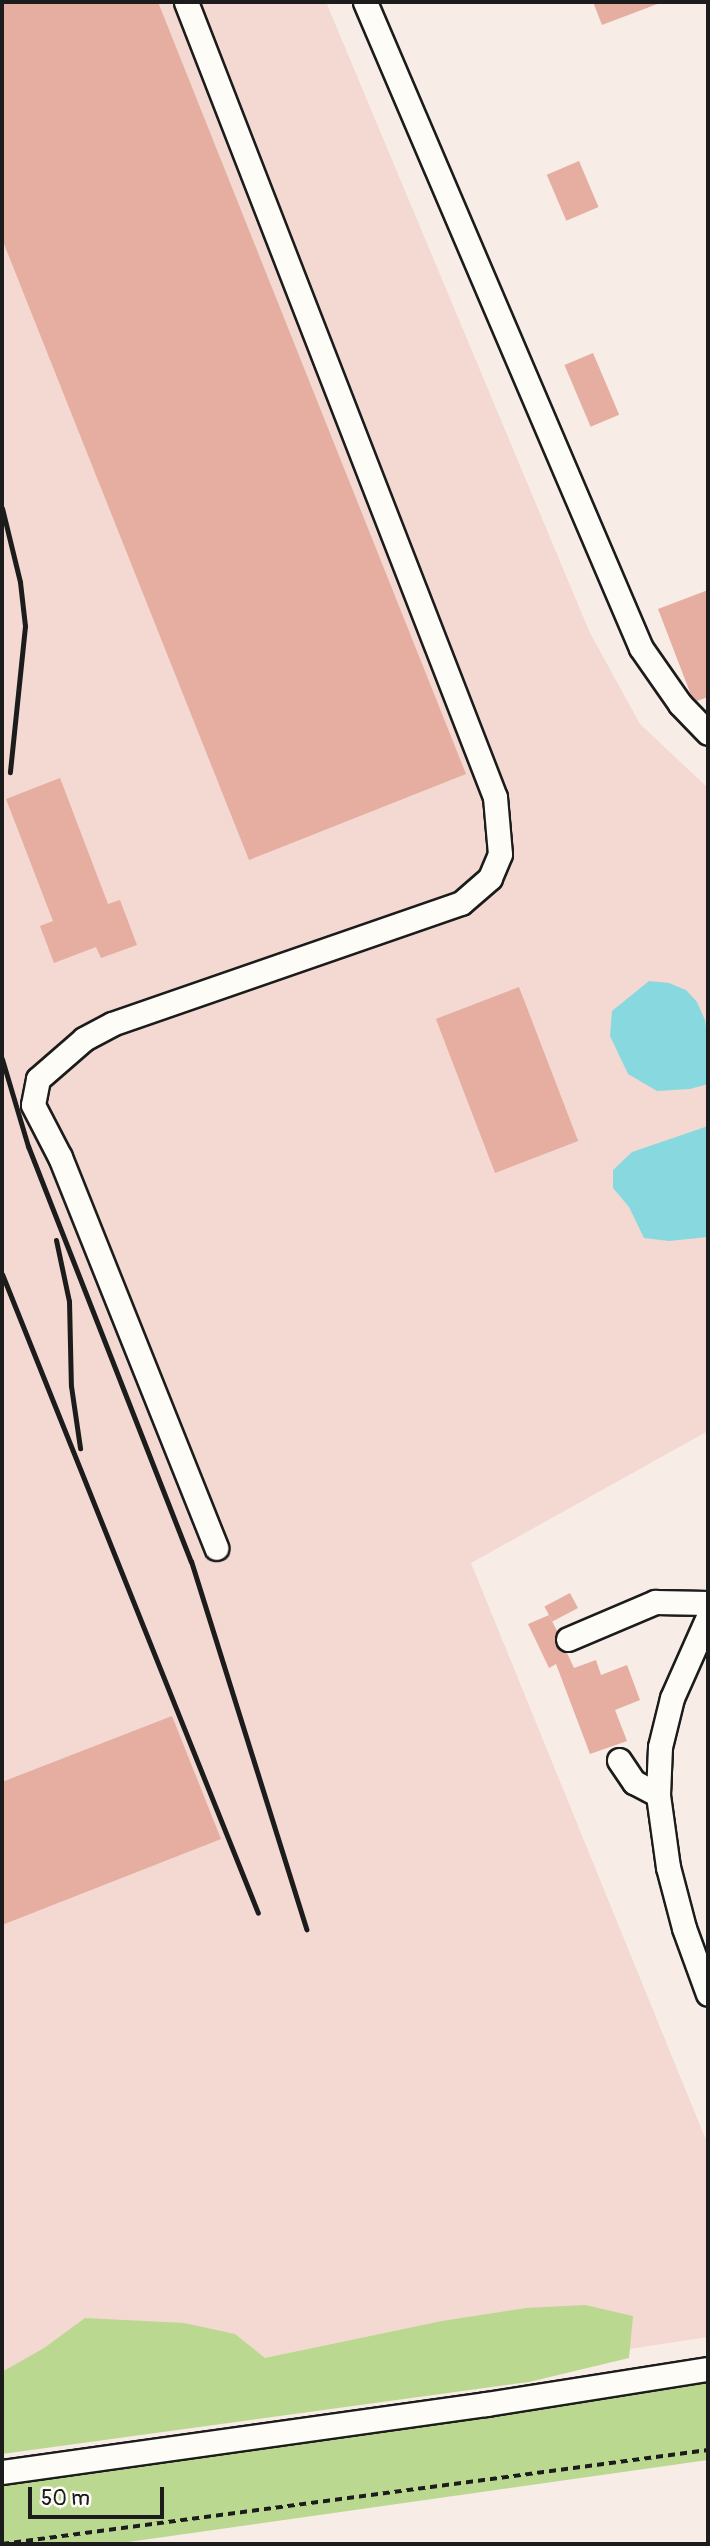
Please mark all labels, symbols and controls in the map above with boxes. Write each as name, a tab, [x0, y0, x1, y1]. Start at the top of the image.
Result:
scale bar	[32, 2472, 168, 2516]
text: 50 m	[41, 2485, 90, 2512]

